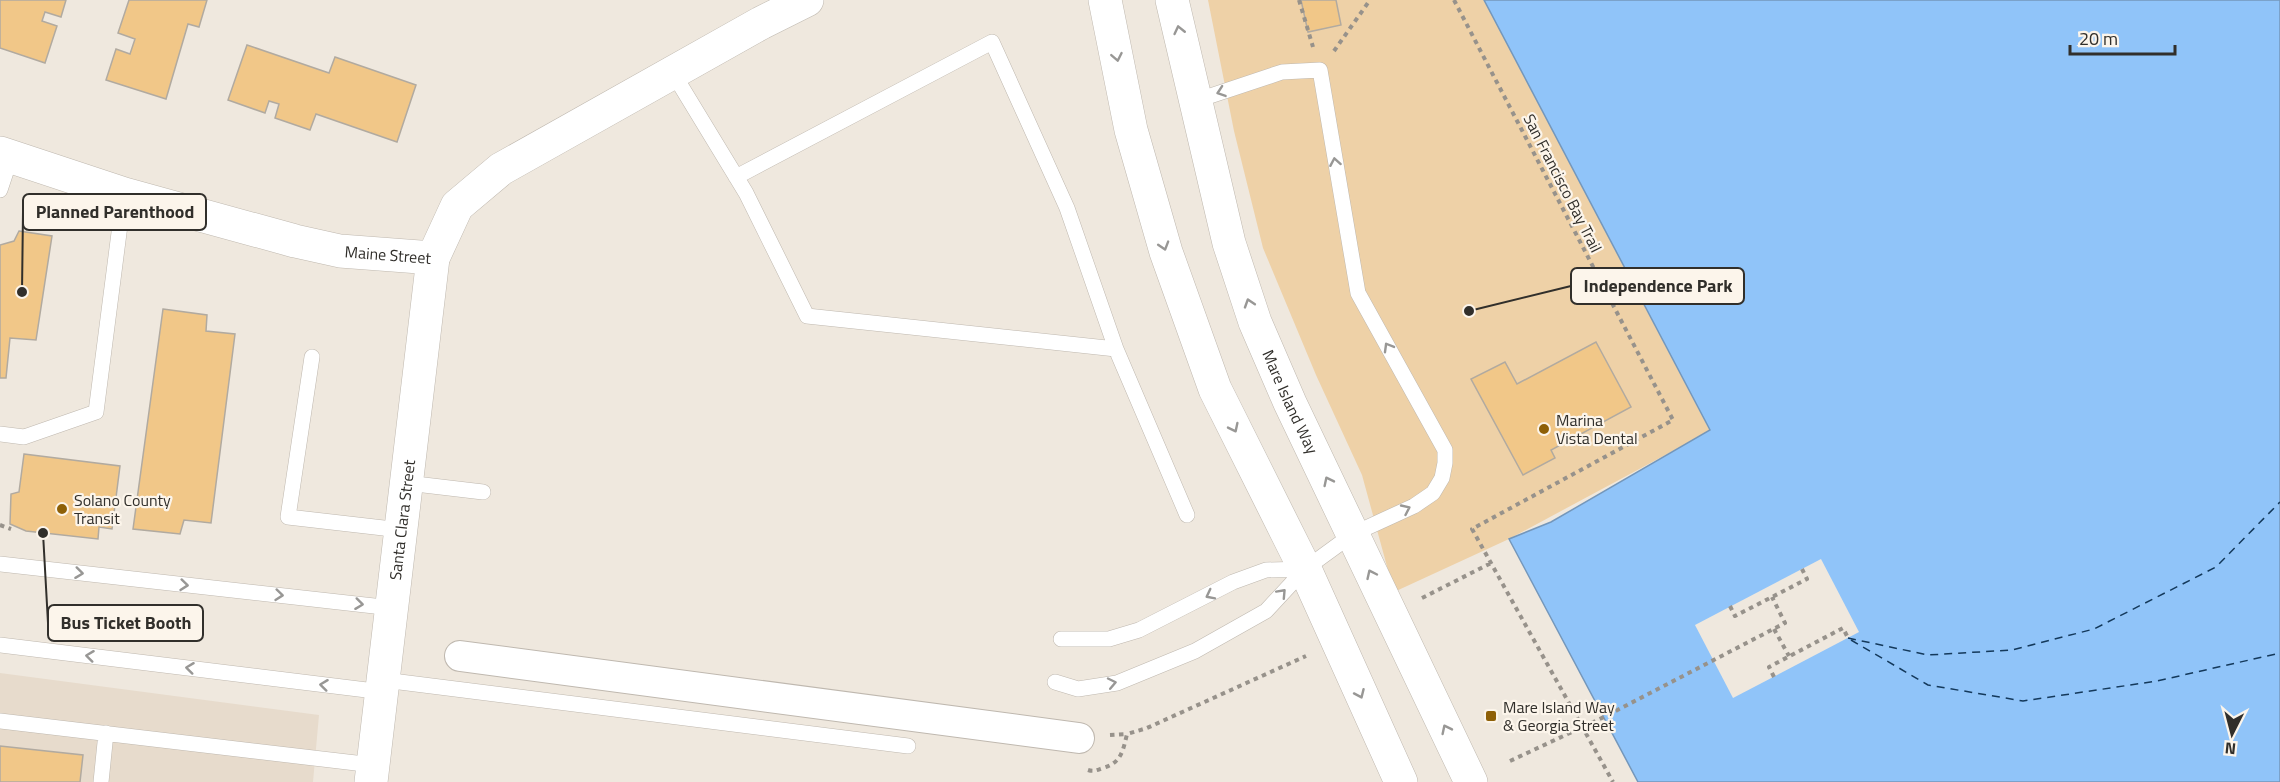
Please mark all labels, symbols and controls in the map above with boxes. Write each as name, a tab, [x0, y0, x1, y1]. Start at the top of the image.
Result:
scale bar	[2070, 18, 2175, 56]
one-way arrow	[1173, 25, 1186, 35]
text: 20 m	[2079, 25, 2118, 52]
one-way arrow	[1110, 52, 1123, 62]
one-way arrow	[1216, 85, 1227, 97]
street label: San Francisco Bay Trail	[1518, 110, 1608, 256]
one-way arrow	[1330, 157, 1342, 167]
callout: Planned Parenthood	[23, 194, 206, 230]
text: Planned Parenthood	[36, 198, 194, 225]
street label: Maine Street	[344, 239, 432, 270]
one-way arrow	[1157, 240, 1169, 251]
callout: Independence Park	[1571, 268, 1744, 304]
text: Independence Park	[1584, 272, 1733, 299]
one-way arrow	[1244, 298, 1256, 309]
one-way arrow	[1384, 343, 1396, 353]
street label: Mare Island Way	[1256, 346, 1325, 458]
place label: Marina Vista Dental	[1556, 408, 1638, 450]
one-way arrow	[1227, 422, 1239, 433]
marker: Marina Vista Dental	[1537, 422, 1551, 436]
street label: Santa Clara Street	[383, 458, 421, 581]
one-way arrow	[1324, 476, 1336, 487]
place label: Solano County Transit	[74, 488, 171, 530]
marker: Solano County Transit	[55, 502, 69, 516]
one-way arrow	[1400, 505, 1411, 517]
one-way arrow	[74, 566, 84, 579]
one-way arrow	[1367, 569, 1379, 580]
one-way arrow	[180, 578, 189, 590]
one-way arrow	[275, 588, 284, 601]
one-way arrow	[1206, 588, 1216, 599]
one-way arrow	[1275, 589, 1286, 600]
one-way arrow	[354, 597, 363, 610]
callout: Bus Ticket Booth	[48, 605, 203, 641]
text: Bus Ticket Booth	[61, 609, 191, 636]
one-way arrow	[85, 650, 94, 662]
one-way arrow	[185, 662, 194, 675]
one-way arrow	[1106, 677, 1116, 690]
one-way arrow	[320, 679, 329, 691]
one-way arrow	[1353, 687, 1365, 698]
place label: Mare Island Way & Georgia Street	[1503, 695, 1615, 737]
north arrow	[2202, 704, 2262, 764]
marker: Mare Island Way & Georgia Street	[1484, 709, 1498, 723]
one-way arrow	[1441, 725, 1453, 736]
text: N	[2224, 736, 2237, 761]

